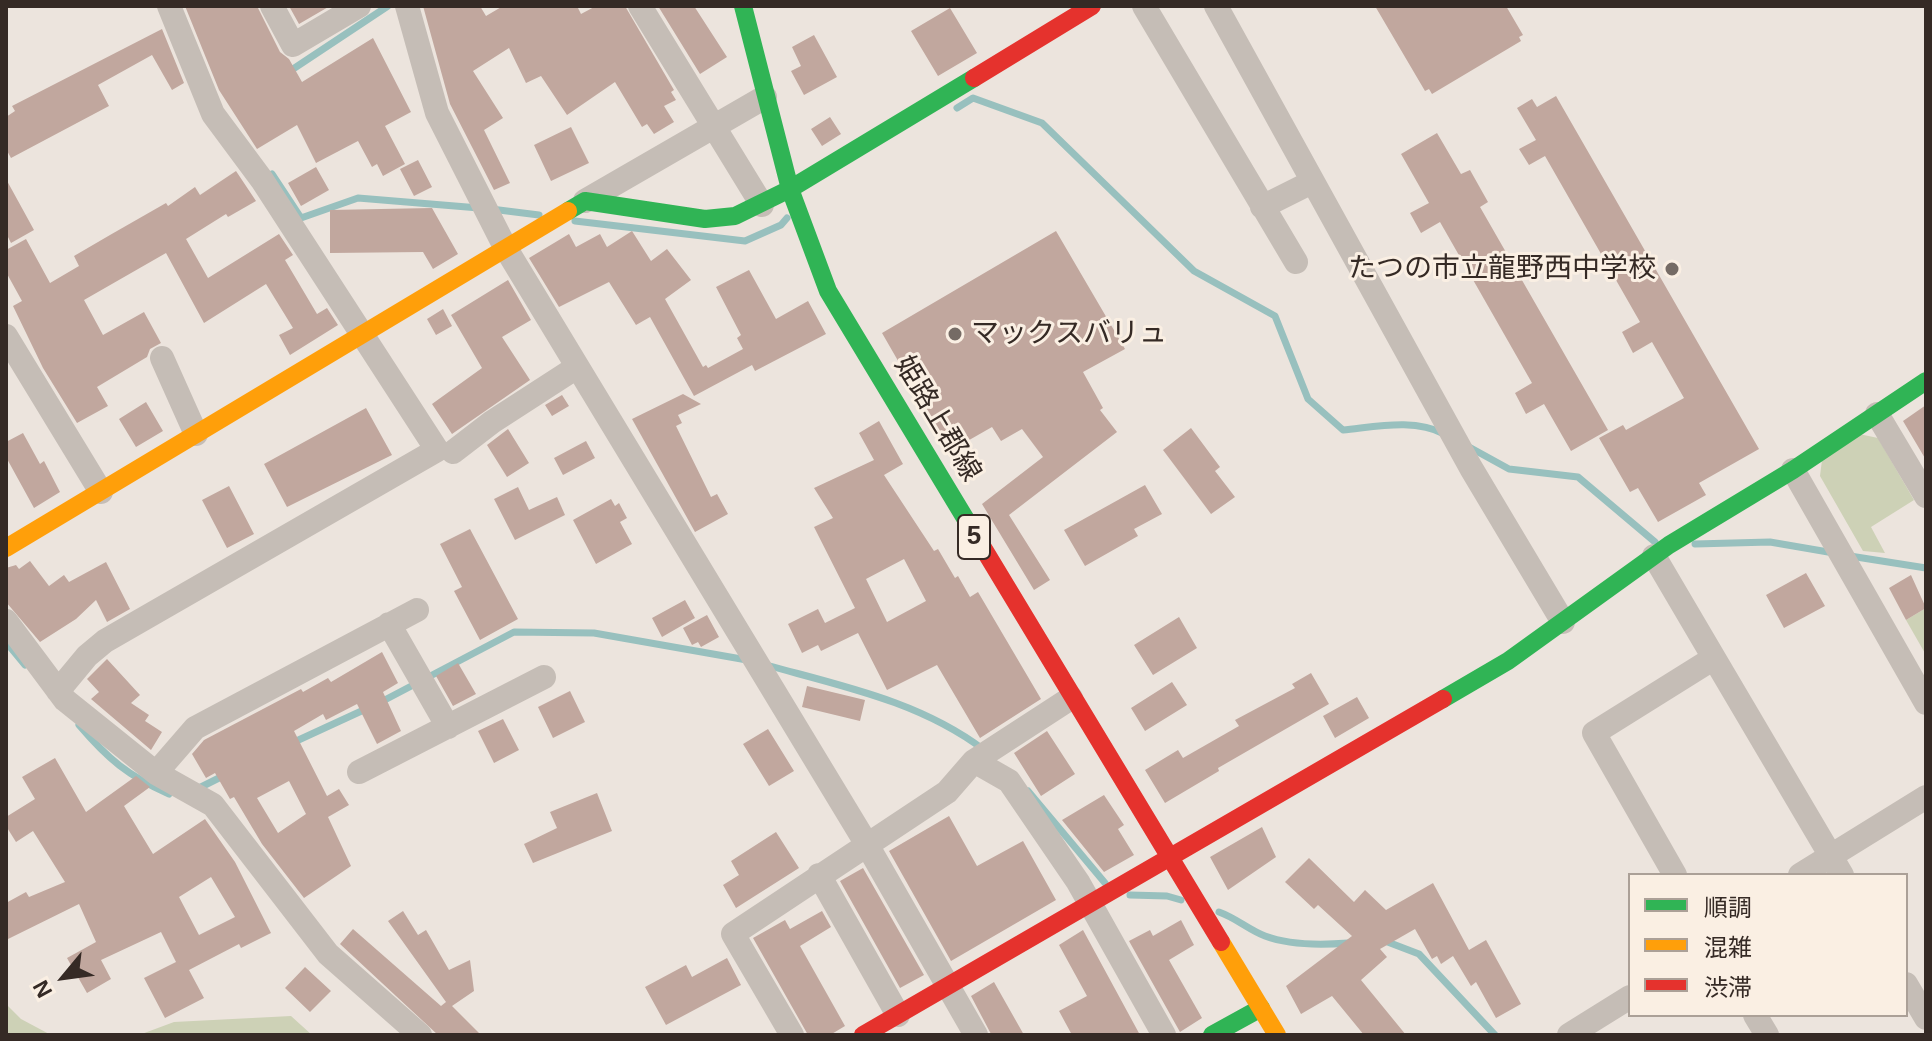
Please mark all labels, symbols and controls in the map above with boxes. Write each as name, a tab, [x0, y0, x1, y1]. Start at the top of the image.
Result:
place label: たつの市立龍野西中学校	[1348, 252, 1656, 286]
marker: たつの市立龍野西中学校	[1663, 260, 1681, 278]
place label: マックスバリュ	[971, 317, 1167, 351]
marker: マックスバリュ	[946, 325, 964, 343]
street label: 姫路上郡線	[887, 350, 987, 488]
road number: 5	[958, 515, 990, 559]
legend	[1628, 873, 1908, 1017]
text: 順調	[1704, 894, 1752, 921]
text: 混雑	[1704, 934, 1752, 961]
north arrow	[24, 937, 104, 1017]
text: 渋滞	[1704, 974, 1752, 1001]
text: N	[28, 976, 57, 1002]

